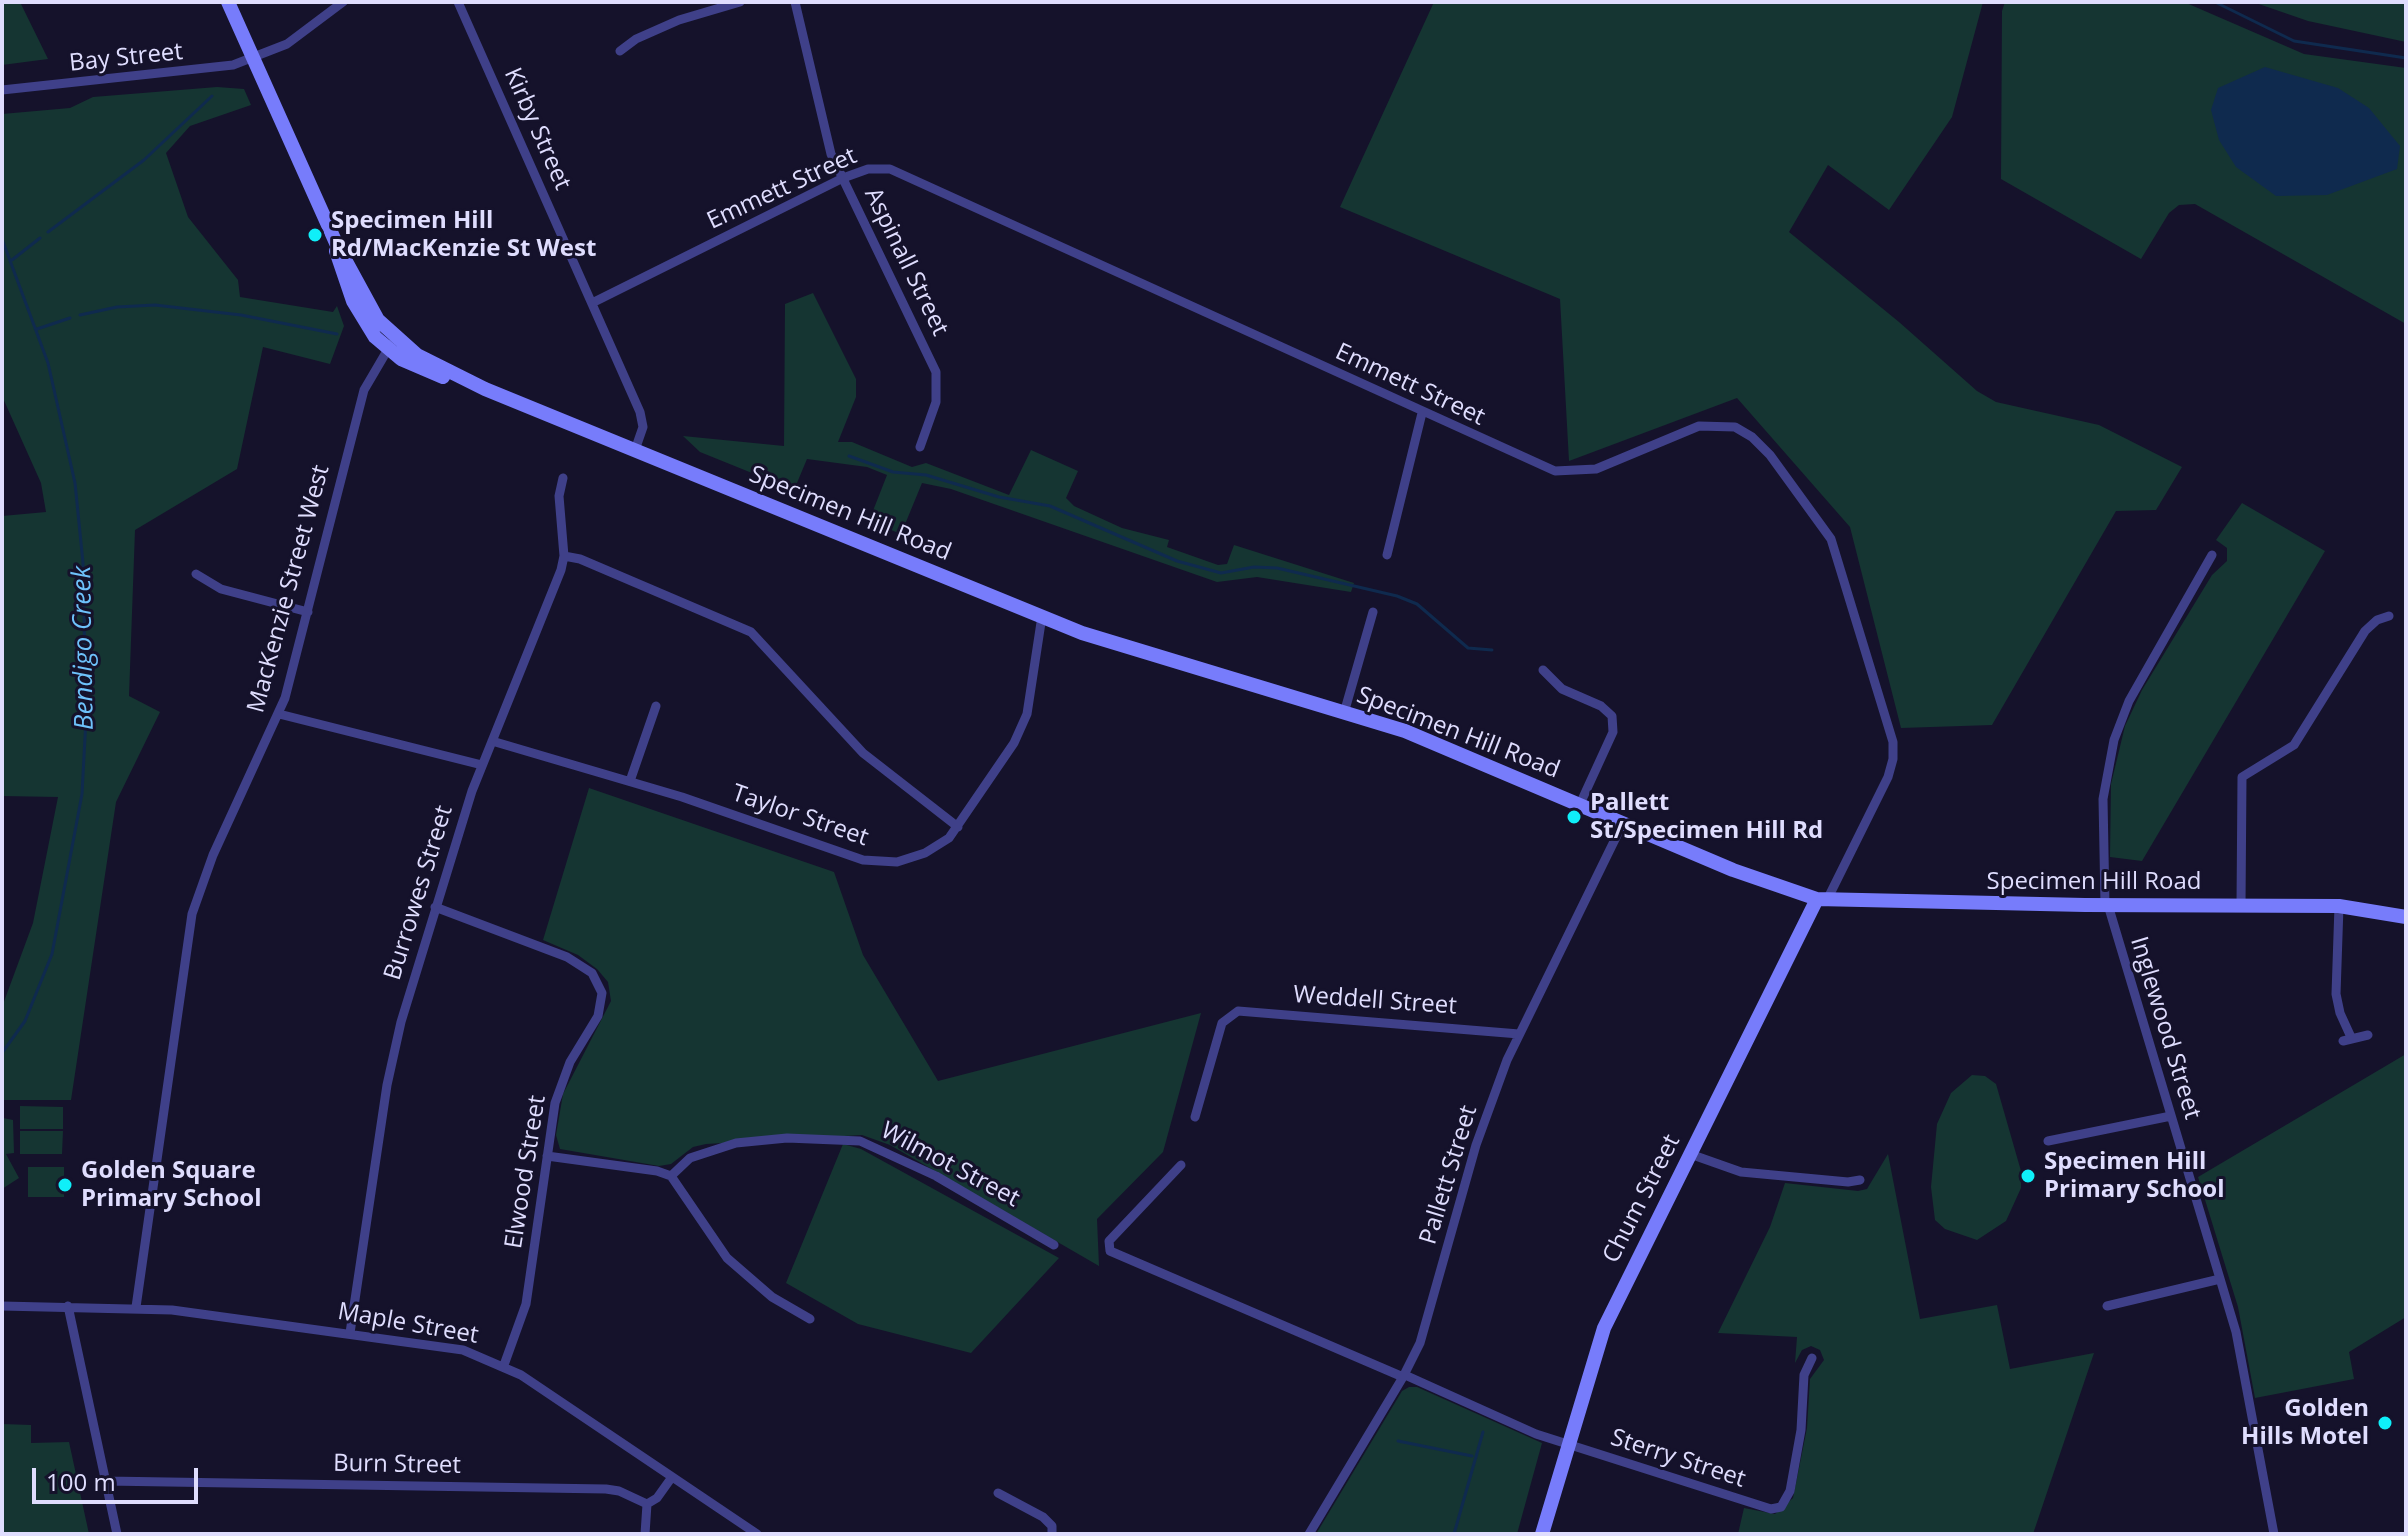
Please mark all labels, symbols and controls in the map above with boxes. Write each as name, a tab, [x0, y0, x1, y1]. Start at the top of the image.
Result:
street label: Bay Street	[68, 38, 184, 78]
street label: Kirby Street	[497, 64, 577, 194]
street label: Emmett Street	[703, 142, 861, 236]
street label: Aspinall Street	[858, 183, 954, 341]
place label: Specimen Hill Rd/MacKenzie St West	[331, 207, 596, 263]
marker: Specimen Hill Rd/MacKenzie St West	[306, 226, 324, 244]
street label: Emmett Street	[1331, 338, 1489, 432]
street label: Specimen Hill Road	[745, 460, 955, 568]
street label: MacKenzie Street West	[242, 462, 336, 716]
water label: Bendigo Creek	[67, 566, 101, 730]
street label: Specimen Hill Road	[1353, 681, 1563, 785]
street label: Taylor Street	[728, 779, 872, 853]
place label: Pallett St/Specimen Hill Rd	[1590, 789, 1823, 845]
street label: Burrowes Street	[379, 802, 459, 984]
marker: Pallett St/Specimen Hill Rd	[1565, 808, 1583, 826]
street label: Specimen Hill Road	[1987, 868, 2201, 896]
street label: Inglewood Street	[2124, 933, 2206, 1123]
street label: Weddell Street	[1292, 981, 1458, 1021]
street label: Elwood Street	[500, 1093, 552, 1251]
street label: Pallett Street	[1414, 1102, 1484, 1248]
street label: Wilmot Street	[876, 1116, 1024, 1214]
street label: Chum Street	[1597, 1130, 1687, 1268]
place label: Specimen Hill Primary School	[2044, 1148, 2225, 1204]
place label: Golden Square Primary School	[81, 1157, 262, 1213]
marker: Specimen Hill Primary School	[2019, 1167, 2037, 1185]
marker: Golden Square Primary School	[56, 1176, 74, 1194]
street label: Maple Street	[335, 1297, 481, 1351]
place label: Golden Hills Motel	[2241, 1395, 2369, 1451]
marker: Golden Hills Motel	[2376, 1414, 2394, 1432]
street label: Sterry Street	[1607, 1424, 1749, 1494]
street label: Burn Street	[333, 1449, 461, 1481]
scale bar	[36, 1452, 202, 1502]
text: 100 m	[46, 1465, 116, 1498]

